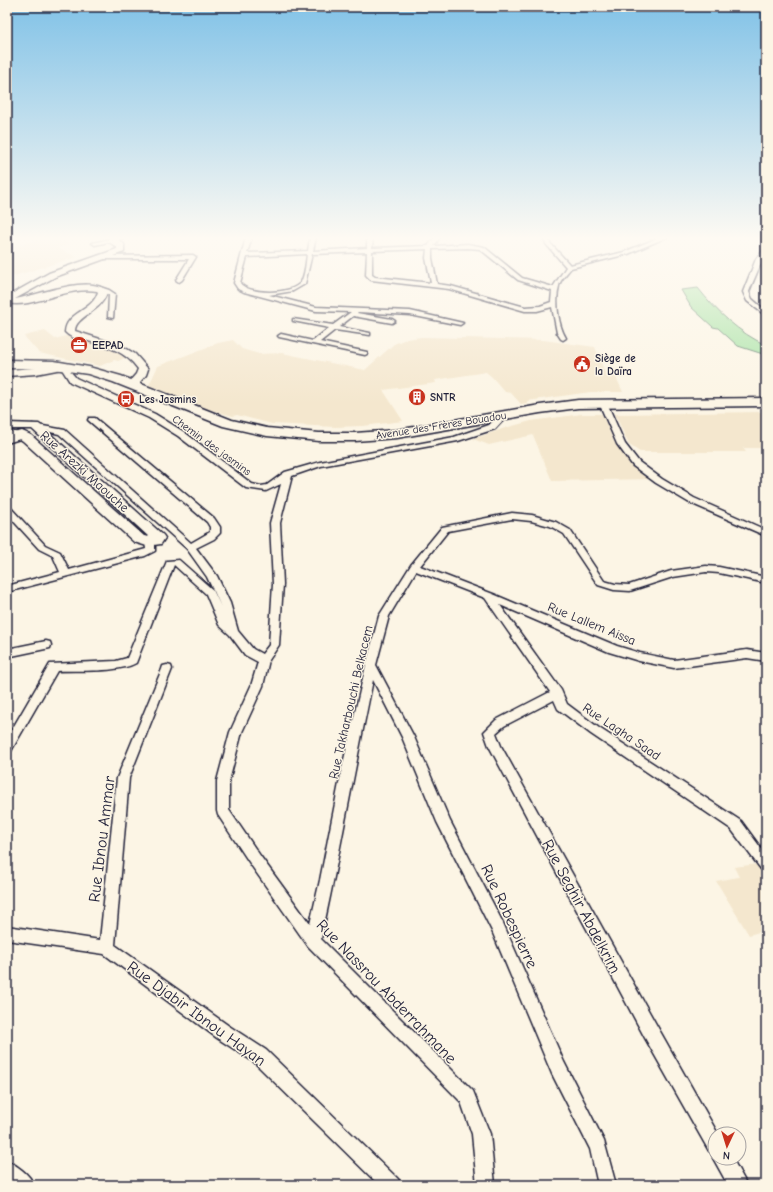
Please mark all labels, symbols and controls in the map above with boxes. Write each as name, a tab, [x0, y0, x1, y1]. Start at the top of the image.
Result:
office icon: EEPAD	[69, 335, 89, 355]
place label: EEPAD	[92, 339, 124, 352]
place label: Siège de la Daïra	[595, 352, 636, 378]
public building icon: Siège de la Daïra	[572, 354, 592, 374]
building icon: SNTR	[407, 387, 427, 407]
bus stop icon: Les Jasmins	[116, 389, 136, 409]
place label: SNTR	[430, 391, 456, 404]
place label: Les Jasmins	[139, 393, 196, 406]
street label: Avenue des Frères Bouadou	[375, 409, 507, 442]
street label: Chemin des jasmins	[170, 412, 254, 479]
street label: Rue Arezki Maouche	[37, 428, 133, 516]
street label: Rue Lallem Aissa	[546, 599, 638, 648]
street label: Rue Takharbouchi Belkacem	[325, 624, 375, 780]
street label: Rue Lagha Saad	[580, 700, 663, 763]
street label: Rue Ibnou Ammar	[85, 774, 119, 903]
street label: Rue Seghir Abdelkrim	[538, 836, 624, 977]
street label: Rue Robespierre	[477, 862, 541, 971]
street label: Rue Nassrou Abderrahmane	[313, 916, 460, 1067]
street label: Rue Djabir Ibnou Hayan	[124, 958, 269, 1070]
north arrow	[707, 1126, 747, 1166]
text: N	[722, 1149, 730, 1162]

